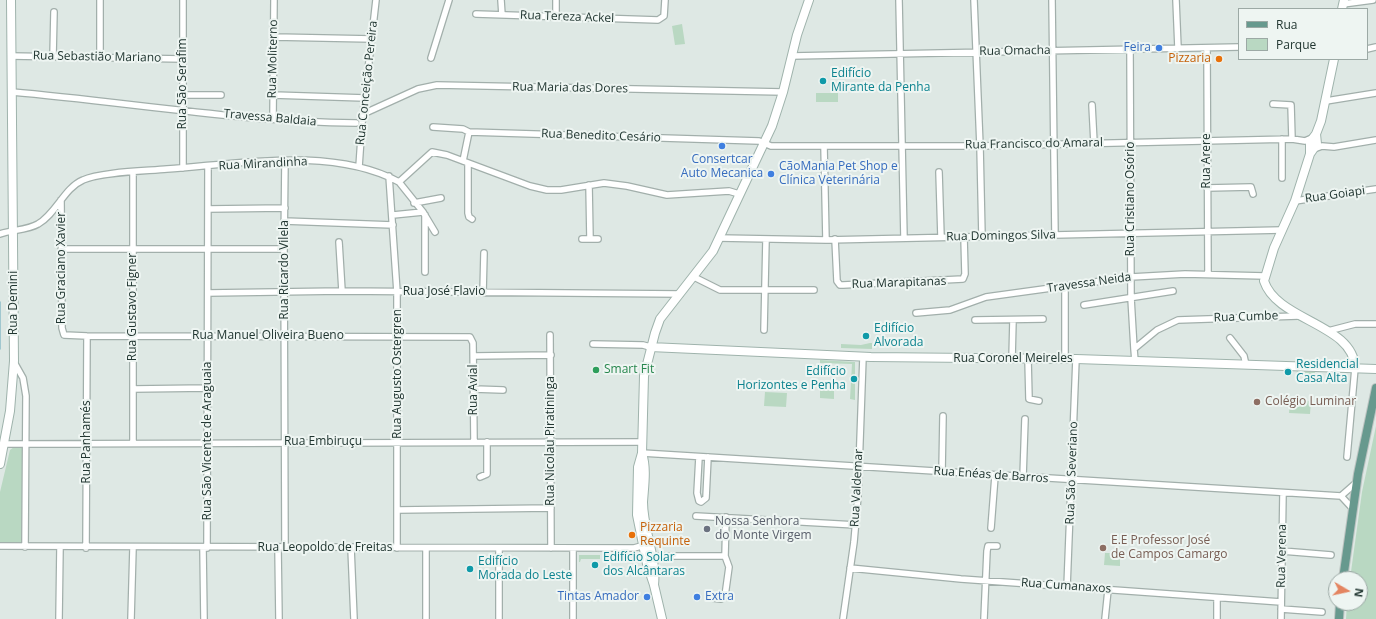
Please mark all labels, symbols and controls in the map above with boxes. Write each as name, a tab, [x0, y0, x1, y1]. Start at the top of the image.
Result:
street label: Rua Tereza Ackel	[520, 8, 614, 26]
legend	[1238, 8, 1368, 60]
text: Rua	[1276, 16, 1297, 33]
street label: Rua Moliterno	[265, 19, 281, 99]
street label: Rua Conceição Pereira	[353, 20, 381, 146]
text: Parque	[1276, 36, 1316, 53]
street label: Rua São Serafim	[176, 38, 190, 130]
place label: Feira	[1123, 41, 1151, 55]
street label: Rua Omacha	[979, 43, 1051, 59]
marker: Feira	[1154, 43, 1164, 53]
street label: Rua Sebastião Mariano	[33, 49, 161, 65]
place label: Pizzaria	[1168, 52, 1211, 66]
marker: Pizzaria	[1214, 54, 1224, 64]
place label: Edifício Mirante da Penha	[831, 67, 930, 95]
marker: Edifício Mirante da Penha	[818, 76, 828, 86]
street label: Rua Maria das Dores	[512, 80, 628, 96]
street label: Travessa Baldaia	[223, 107, 317, 129]
street label: Rua Benedito Cesário	[541, 127, 661, 145]
street label: Rua Arere	[1200, 133, 1214, 189]
street label: Rua Francisco do Amaral	[965, 136, 1103, 152]
marker: Consertcar Auto Mecanica	[717, 141, 727, 151]
street label: Rua Cristiano Osório	[1124, 142, 1138, 256]
place label: Consertcar Auto Mecanica	[681, 153, 763, 181]
street label: Rua Mirandinha	[218, 154, 308, 174]
place label: CãoMania Pet Shop e Clínica Veterinária	[779, 160, 898, 188]
marker: CãoMania Pet Shop e Clínica Veterinária	[766, 169, 776, 179]
street label: Rua Goiapi	[1304, 184, 1366, 206]
street label: Rua Graciano Xavier	[55, 212, 69, 324]
street label: Rua Ricardo Vilela	[278, 220, 292, 320]
street label: Rua Domingos Silva	[946, 228, 1056, 244]
street label: Rua Gustavo Figner	[126, 253, 140, 361]
street label: Travessa Neida	[1046, 270, 1132, 296]
street label: Rua Demini	[7, 271, 21, 335]
street label: Rua Marapitanas	[851, 274, 947, 292]
street label: Rua José Flavio	[403, 285, 485, 299]
street label: Rua Augusto Ostergren	[391, 309, 405, 439]
street label: Rua Cumbe	[1213, 309, 1279, 325]
place label: Edifício Alvorada	[874, 322, 923, 350]
street label: Rua Manuel Oliveira Bueno	[192, 329, 344, 343]
marker: Edifício Alvorada	[861, 331, 871, 341]
street label: Rua Coronel Meireles	[953, 352, 1073, 366]
place label: Residencial Casa Alta	[1296, 358, 1359, 386]
street label: Rua São Vicente de Araguaia	[201, 362, 215, 520]
place label: Smart Fit	[604, 363, 654, 377]
street label: Rua Avial	[467, 365, 481, 415]
marker: Smart Fit	[591, 365, 601, 375]
place label: Edifício Horizontes e Penha	[737, 365, 846, 393]
marker: Residencial Casa Alta	[1283, 367, 1293, 377]
marker: Edifício Horizontes e Penha	[849, 374, 859, 384]
street label: Rua Nicolau Piratininga	[544, 376, 558, 506]
place label: Colégio Luminar	[1265, 395, 1356, 409]
marker: Colégio Luminar	[1252, 397, 1262, 407]
street label: Rua Panhamés	[80, 400, 94, 484]
street label: Rua São Severiano	[1063, 421, 1081, 525]
street label: Rua Embiruçu	[284, 435, 362, 449]
street label: Rua Valdemar	[848, 449, 866, 527]
street label: Rua Enéas de Barros	[933, 464, 1049, 486]
place label: Nossa Senhora do Monte Virgem	[715, 515, 812, 543]
place label: Pizzaria Requinte	[640, 521, 690, 549]
marker: Nossa Senhora do Monte Virgem	[702, 524, 712, 534]
street label: Rua Verena	[1274, 524, 1290, 588]
marker: Pizzaria Requinte	[627, 530, 637, 540]
place label: E.E Professor José de Campos Camargo	[1111, 534, 1228, 562]
street label: Rua Leopoldo de Freitas	[258, 541, 392, 555]
marker: E.E Professor José de Campos Camargo	[1098, 543, 1108, 553]
place label: Edifício Solar dos Alcântaras	[603, 551, 685, 579]
place label: Edifício Morada do Leste	[478, 555, 572, 583]
marker: Edifício Solar dos Alcântaras	[590, 560, 600, 570]
marker: Edifício Morada do Leste	[465, 564, 475, 574]
north arrow	[1328, 571, 1368, 611]
street label: Rua Cumanaxos	[1020, 576, 1112, 596]
text: N	[1351, 587, 1367, 598]
place label: Tintas Amador	[557, 590, 639, 604]
place label: Extra	[705, 590, 734, 604]
marker: Tintas Amador	[642, 592, 652, 602]
marker: Extra	[692, 592, 702, 602]

